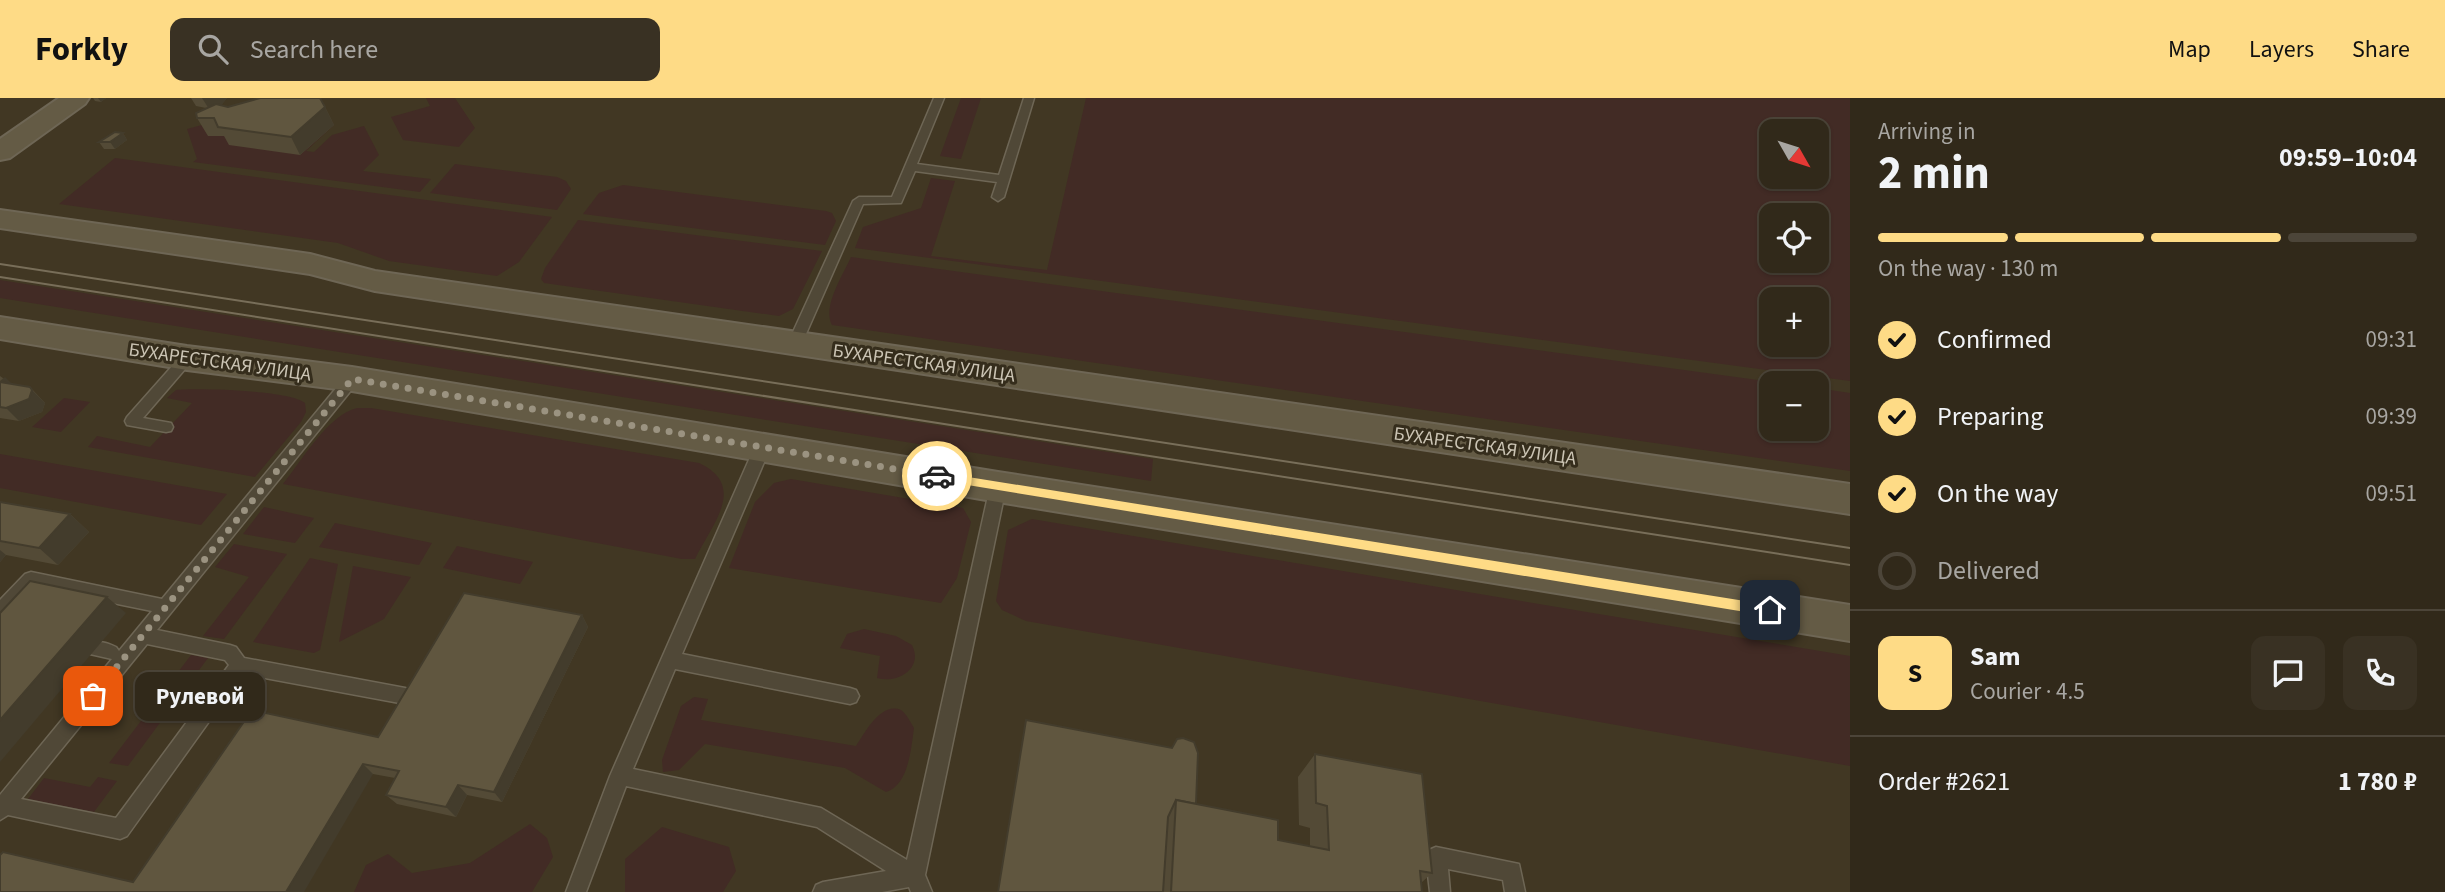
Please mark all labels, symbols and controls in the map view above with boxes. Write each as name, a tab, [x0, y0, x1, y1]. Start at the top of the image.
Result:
search box	[170, 18, 660, 81]
text: Forkly	[35, 26, 128, 73]
icon: search	[194, 30, 232, 68]
text: Search here	[250, 31, 378, 68]
text: Map	[2168, 32, 2211, 67]
text: Layers	[2249, 32, 2314, 67]
text: Share	[2352, 32, 2410, 67]
text: Arriving in	[1878, 115, 1976, 148]
north arrow	[1759, 119, 1829, 189]
map controls	[1759, 119, 1829, 441]
text: 09:59–10:04	[2279, 139, 2417, 176]
text: 2 min	[1878, 141, 1990, 206]
button: locate	[1759, 203, 1829, 273]
text: On the way · 130 m	[1878, 252, 2058, 285]
button: +	[1759, 287, 1829, 357]
icon: check	[1878, 321, 1916, 359]
text: Confirmed	[1937, 321, 2052, 358]
text: 09:31	[2366, 323, 2417, 356]
street label: БУХАРЕСТСКАЯ УЛИЦА	[127, 336, 313, 389]
street label: БУХАРЕСТСКАЯ УЛИЦА	[831, 337, 1017, 390]
button: −	[1759, 371, 1829, 441]
icon: check	[1878, 398, 1916, 436]
text: Preparing	[1937, 398, 2043, 435]
text: 09:39	[2366, 400, 2417, 433]
street label: БУХАРЕСТСКАЯ УЛИЦА	[1392, 420, 1578, 473]
courier	[902, 441, 972, 511]
icon: car	[918, 457, 956, 495]
icon: check	[1878, 475, 1916, 513]
text: On the way	[1937, 475, 2058, 512]
text: 09:51	[2366, 477, 2417, 510]
text: Delivered	[1937, 552, 2040, 589]
pin	[1740, 580, 1800, 640]
icon: home	[1751, 591, 1789, 629]
button: chat	[2251, 636, 2325, 710]
button: phone	[2343, 636, 2417, 710]
text: Sam	[1970, 638, 2020, 675]
text: S	[1908, 655, 1922, 692]
pin	[63, 666, 123, 726]
callout: Рулевой	[135, 672, 264, 720]
text: Courier · 4.5	[1970, 675, 2085, 708]
icon: bag	[74, 677, 112, 715]
text: Рулевой	[156, 680, 244, 713]
text: Order #2621	[1878, 763, 2010, 800]
text: 1 780 ₽	[2338, 763, 2417, 800]

